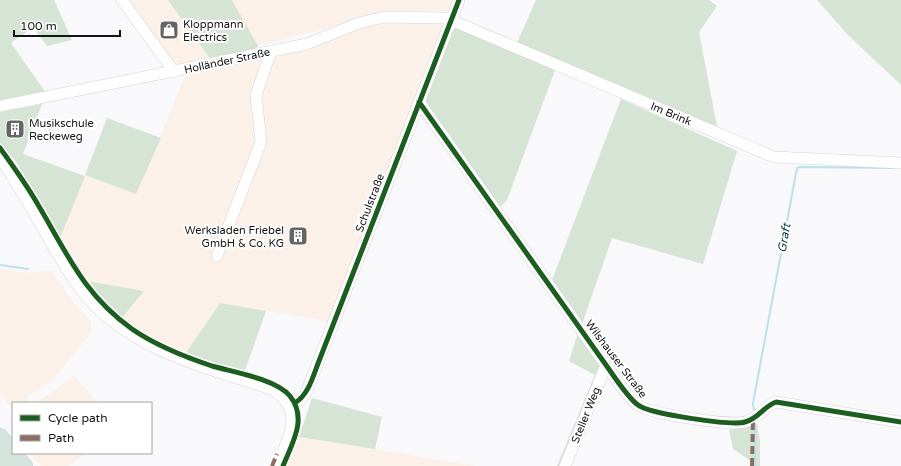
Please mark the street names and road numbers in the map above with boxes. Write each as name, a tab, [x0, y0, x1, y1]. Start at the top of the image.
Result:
street label: Holländer Straße	[183, 46, 271, 76]
street label: Im Brink	[649, 100, 693, 128]
street label: Schulstraße	[353, 172, 387, 234]
street label: Wilshauser Straße	[583, 318, 649, 400]
street label: Steller Weg	[569, 385, 603, 445]

